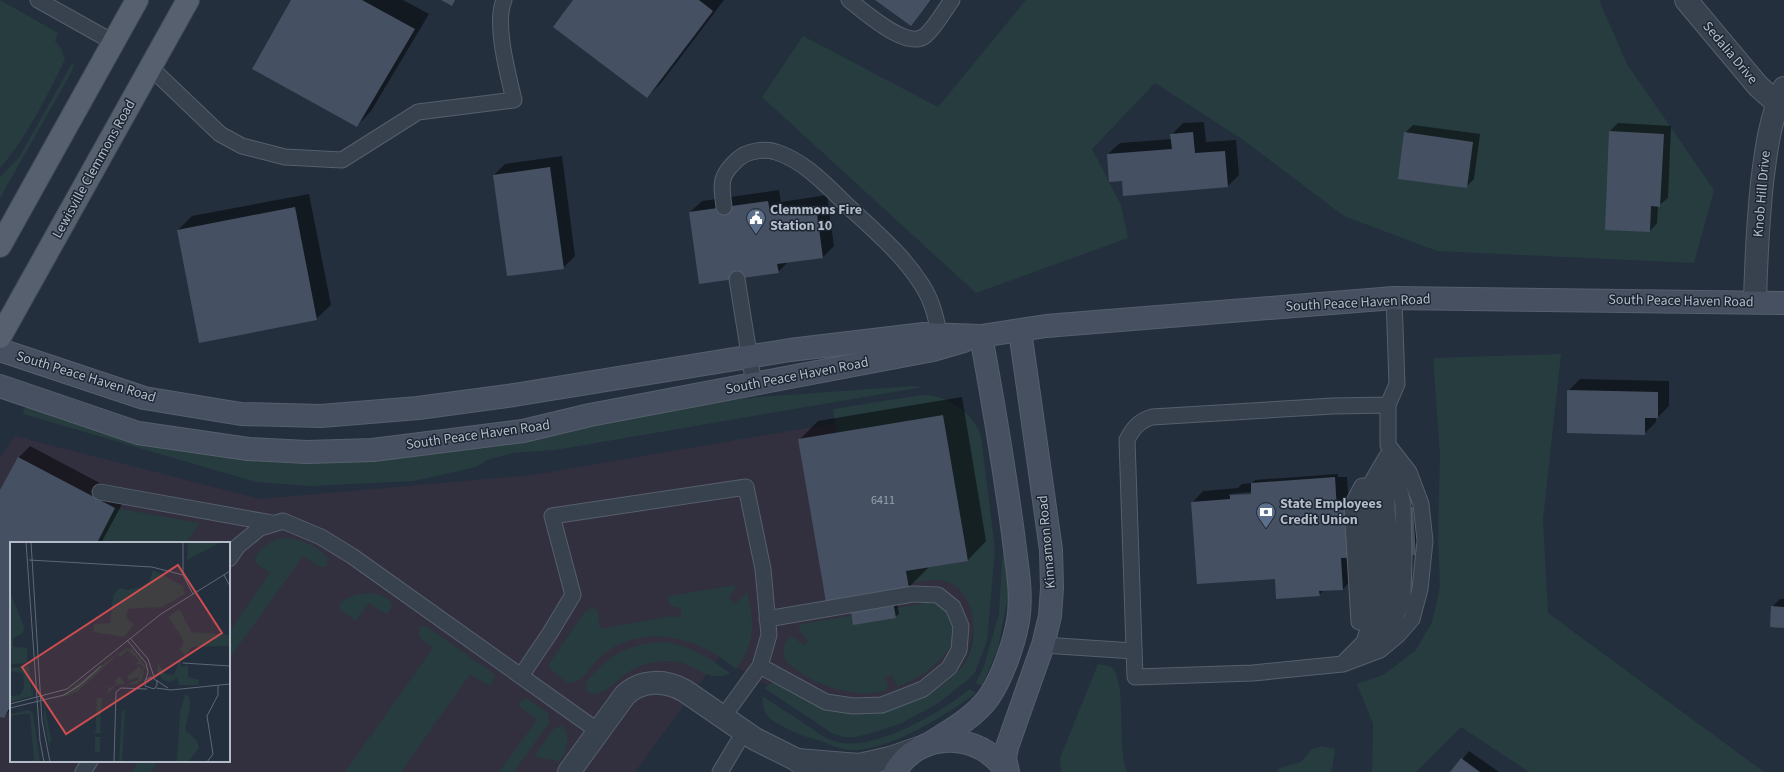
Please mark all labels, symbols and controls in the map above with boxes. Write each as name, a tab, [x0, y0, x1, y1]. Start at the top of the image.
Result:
street label: Sedalia Drive	[1698, 17, 1762, 89]
street label: Lewisville Clemmons Road	[48, 96, 140, 242]
street label: Knob Hill Drive	[1748, 150, 1776, 238]
place label: Clemmons Fire Station 10	[770, 200, 862, 236]
public building icon: Clemmons Fire Station 10	[745, 207, 767, 235]
street label: South Peace Haven Road	[1285, 289, 1431, 317]
street label: South Peace Haven Road	[1608, 290, 1754, 312]
street label: South Peace Haven Road	[14, 346, 158, 408]
street label: South Peace Haven Road	[724, 352, 870, 400]
street label: South Peace Haven Road	[405, 415, 551, 455]
house number: 6411	[871, 492, 895, 509]
street label: Kinnamon Road	[1033, 494, 1061, 590]
place label: State Employees Credit Union	[1280, 494, 1382, 530]
bank icon: State Employees Credit Union	[1255, 501, 1277, 529]
inset map	[10, 542, 230, 762]

